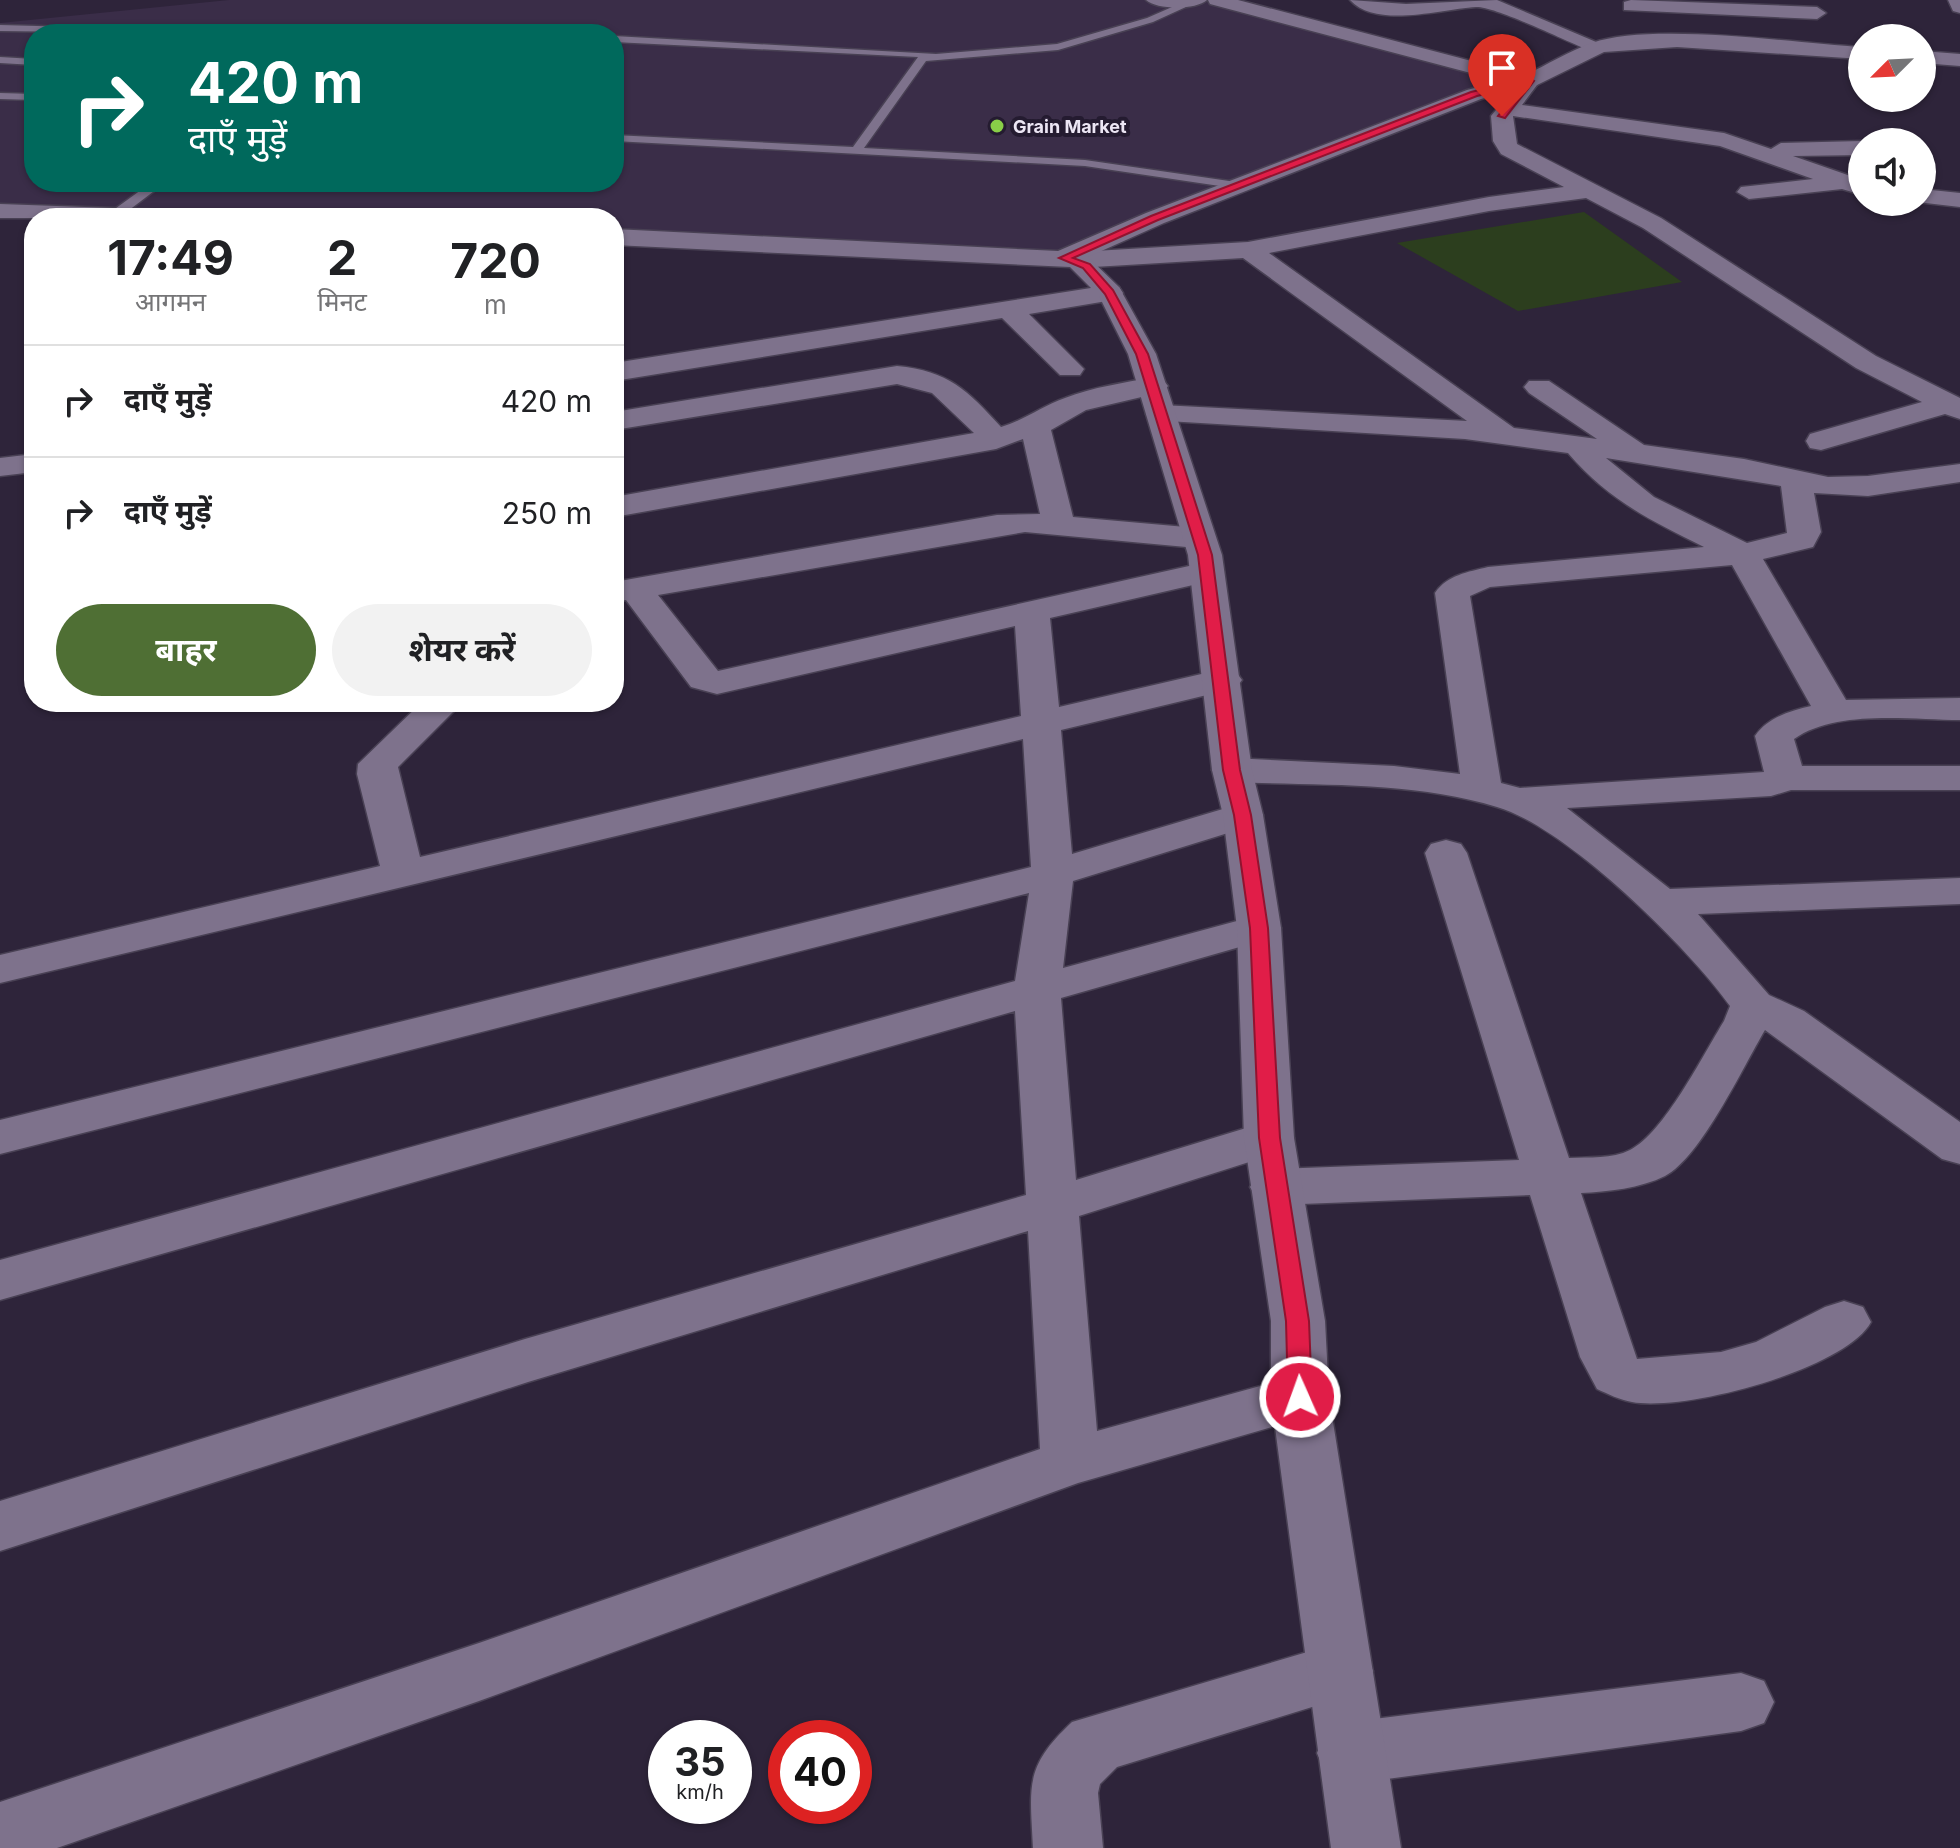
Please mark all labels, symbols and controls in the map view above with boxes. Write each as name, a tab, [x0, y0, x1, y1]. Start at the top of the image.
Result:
north arrow	[1848, 24, 1936, 112]
map controls	[1848, 24, 1936, 216]
pin	[1468, 34, 1536, 116]
icon: arrive	[1480, 46, 1524, 90]
text: 420 m	[188, 49, 363, 117]
icon: right	[56, 56, 160, 160]
place label: Grain Market	[1013, 116, 1127, 137]
text: दाएँ मुड़ें	[188, 117, 287, 161]
marker: Grain Market	[988, 117, 1006, 135]
button: sound	[1848, 128, 1936, 216]
text: 17:49	[107, 228, 234, 287]
text: 2	[327, 228, 357, 287]
text: 720	[450, 231, 541, 290]
text: आगमन	[135, 286, 206, 317]
text: मिनट	[317, 286, 367, 317]
text: m	[484, 289, 507, 320]
icon: right	[56, 379, 100, 423]
text: दाएँ मुड़ें	[124, 381, 212, 417]
text: 420 m	[501, 383, 592, 419]
icon: right	[56, 491, 100, 535]
text: दाएँ मुड़ें	[124, 493, 212, 529]
text: 250 m	[502, 495, 592, 531]
button: बाहर	[56, 604, 316, 696]
button: शेयर करें	[332, 604, 592, 696]
position arrow	[1258, 1355, 1342, 1439]
speed limit sign: 40	[768, 1720, 872, 1824]
text: 35	[674, 1737, 726, 1786]
text: km/h	[676, 1780, 724, 1804]

